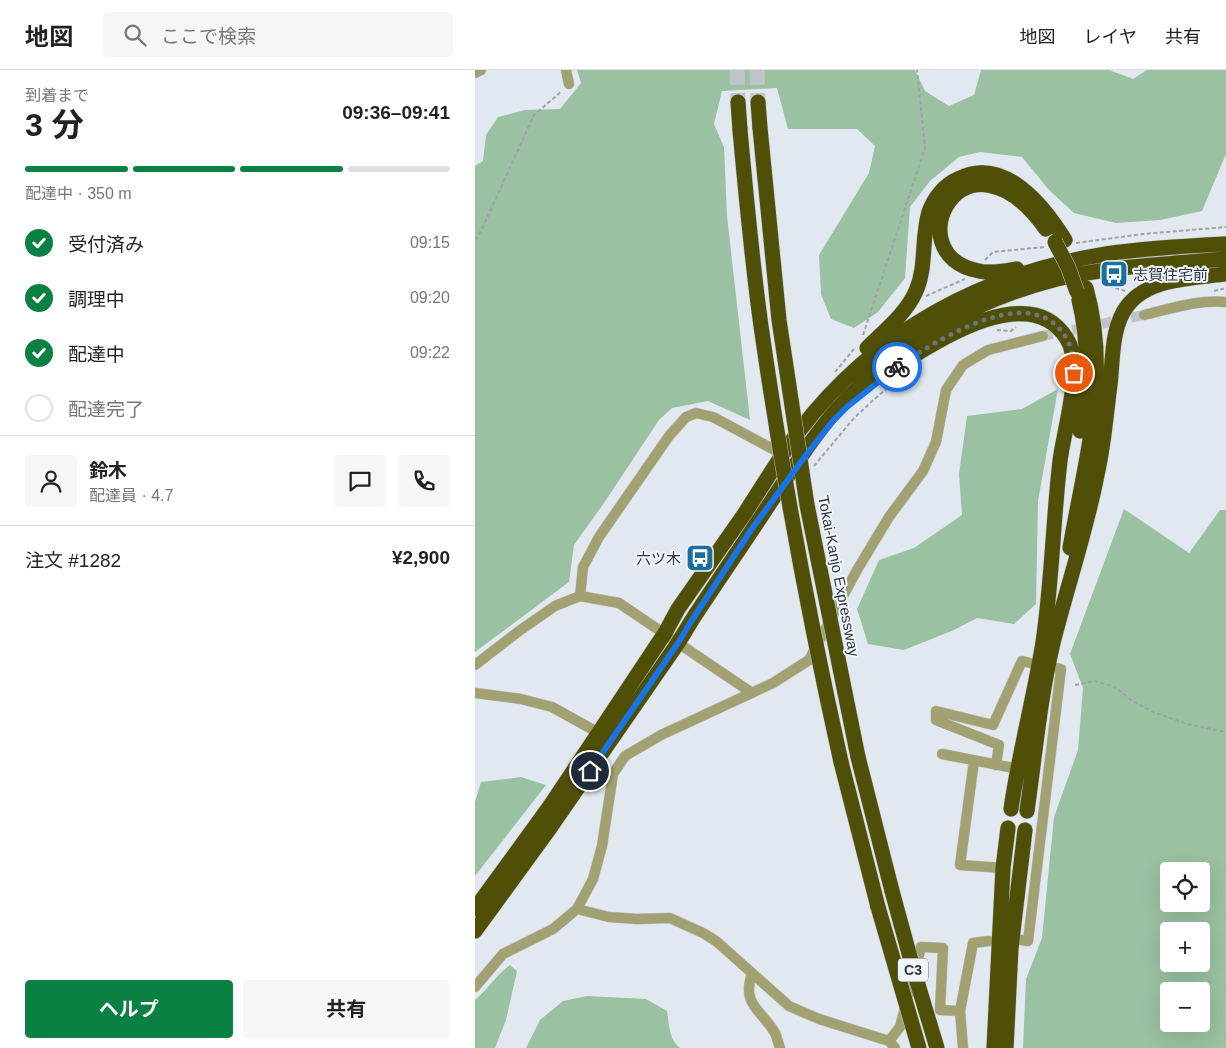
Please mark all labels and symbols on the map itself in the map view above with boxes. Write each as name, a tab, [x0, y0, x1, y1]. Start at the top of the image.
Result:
bus stop icon: 志賀住宅前	[1099, 259, 1129, 289]
place label: 志賀住宅前	[1133, 266, 1208, 283]
courier	[872, 342, 922, 392]
pin	[1053, 352, 1095, 394]
street label: Tokai-Kanjo Expressway	[815, 494, 863, 658]
bus stop icon: 六ツ木	[685, 543, 715, 573]
place label: 六ツ木	[636, 550, 681, 567]
pin	[569, 750, 611, 792]
road number: C3	[898, 958, 928, 982]

